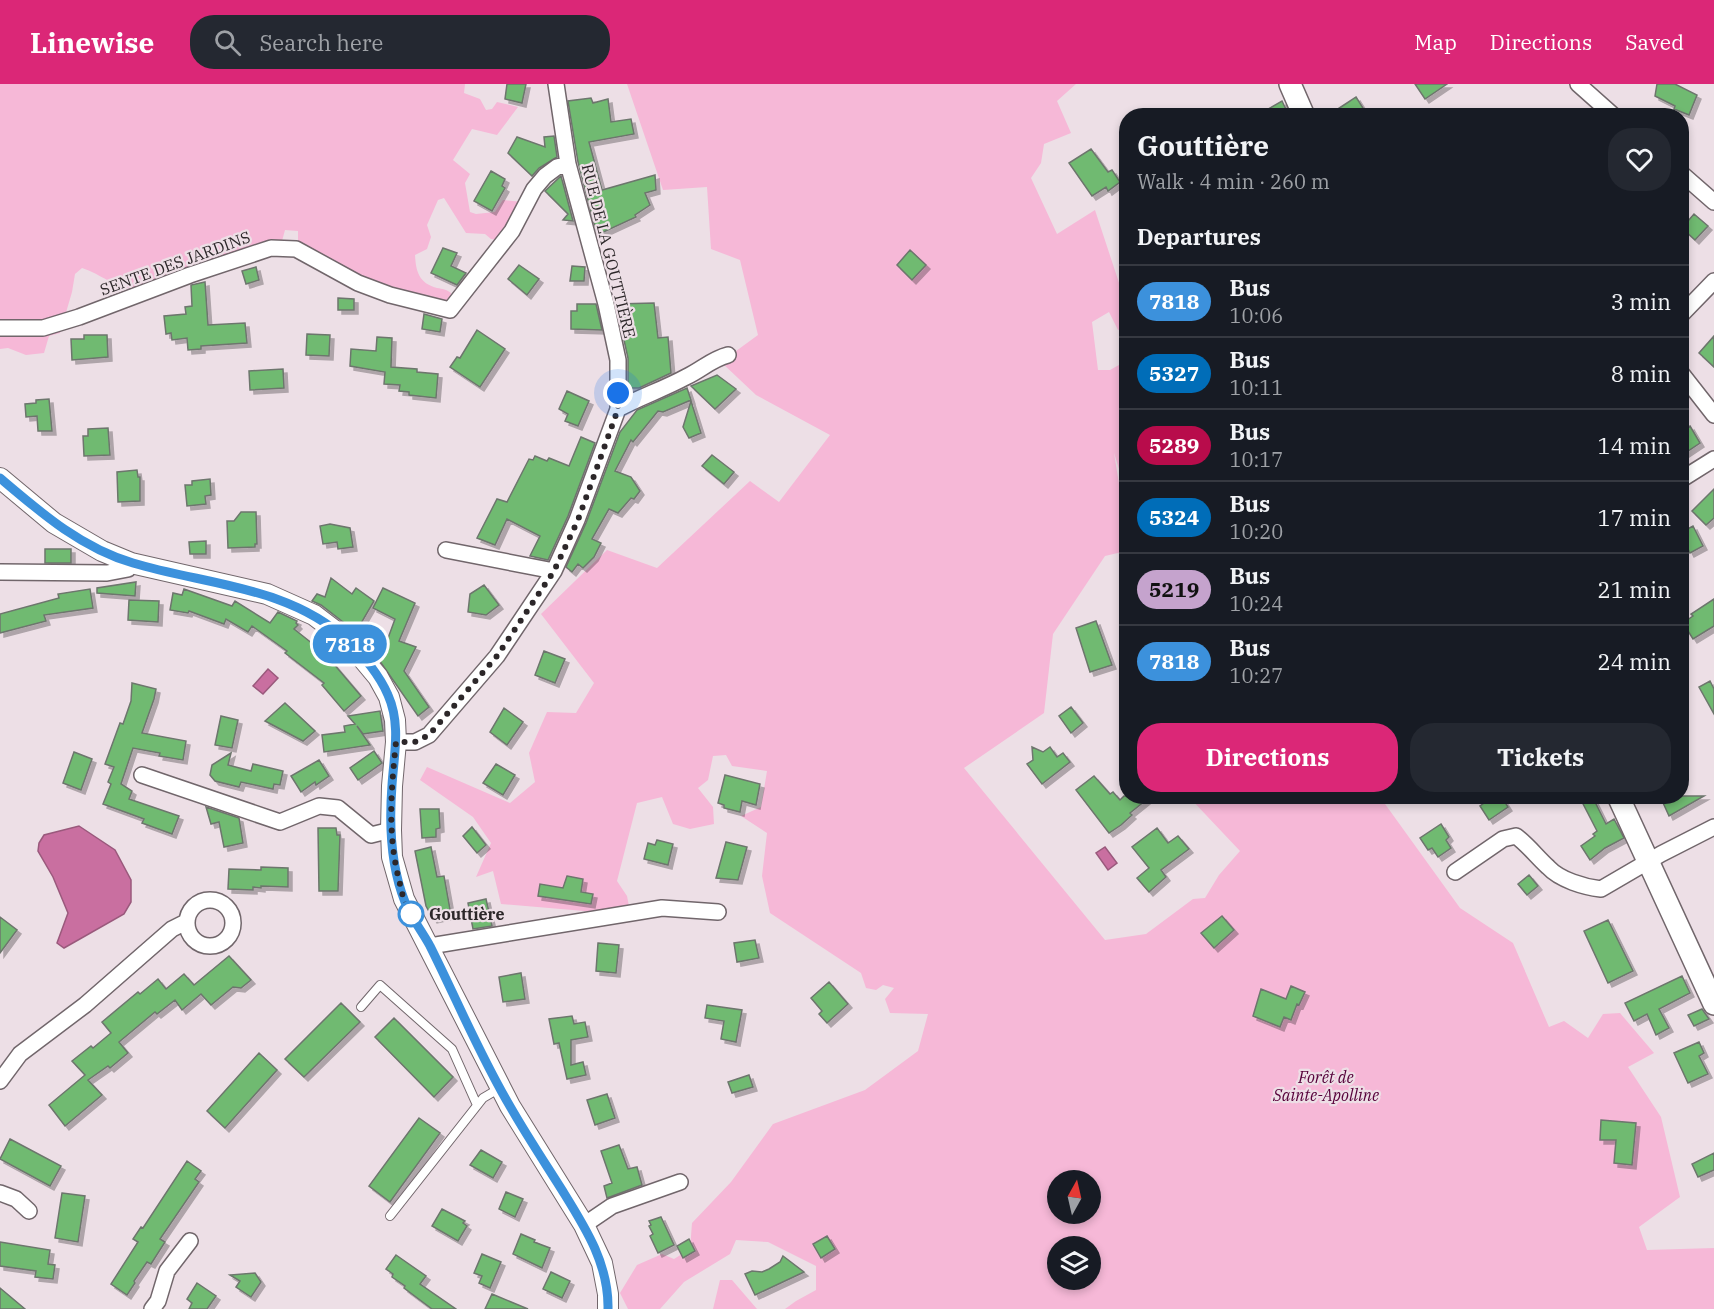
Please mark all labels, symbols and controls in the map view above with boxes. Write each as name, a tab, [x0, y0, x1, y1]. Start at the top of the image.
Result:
search box	[190, 15, 610, 69]
text: Linewise	[30, 24, 154, 61]
icon: search	[211, 26, 244, 59]
text: Search here	[259, 28, 383, 57]
text: Map	[1414, 28, 1457, 56]
text: Directions	[1490, 28, 1592, 56]
text: Saved	[1625, 28, 1684, 56]
text: Gouttière	[1137, 127, 1269, 164]
button: heart	[1608, 128, 1671, 191]
street label: RUE DE LA GOUTTIÈRE	[578, 161, 641, 340]
text: Walk · 4 min · 260 m	[1137, 168, 1330, 195]
text: Departures	[1137, 222, 1261, 251]
street label: SENTE DES JARDINS	[97, 226, 253, 300]
text: Bus	[1229, 273, 1270, 302]
text: 7818	[1149, 287, 1199, 315]
text: 3 min	[1611, 287, 1671, 316]
text: 10:06	[1229, 302, 1283, 329]
text: Bus	[1229, 345, 1270, 374]
text: 5327	[1149, 359, 1199, 387]
text: 8 min	[1611, 359, 1671, 388]
text: 10:11	[1229, 374, 1283, 401]
your location	[603, 378, 633, 408]
text: Bus	[1229, 417, 1270, 446]
text: 5289	[1149, 431, 1199, 459]
text: 14 min	[1598, 431, 1671, 460]
text: 10:17	[1229, 446, 1283, 473]
text: Bus	[1229, 489, 1270, 518]
text: 5324	[1149, 503, 1199, 531]
text: 17 min	[1598, 503, 1671, 532]
text: 10:20	[1229, 518, 1283, 545]
text: Bus	[1229, 561, 1270, 590]
text: 5219	[1149, 575, 1199, 603]
text: 21 min	[1598, 575, 1671, 604]
text: 10:24	[1229, 590, 1283, 617]
line badge: 7818	[308, 624, 392, 664]
text: 7818	[325, 630, 375, 658]
text: Bus	[1229, 633, 1270, 662]
text: 7818	[1149, 647, 1199, 675]
text: 24 min	[1598, 647, 1671, 676]
text: 10:27	[1229, 662, 1283, 689]
button: Directions	[1137, 723, 1398, 792]
button: Tickets	[1410, 723, 1671, 792]
marker: Gouttière	[398, 901, 424, 927]
place label: Gouttière	[429, 904, 505, 924]
park label: Forêt de Sainte-Apolline	[1272, 1067, 1379, 1105]
north arrow	[1047, 1170, 1101, 1224]
map controls	[1047, 1170, 1101, 1290]
button: layers	[1047, 1236, 1101, 1290]

